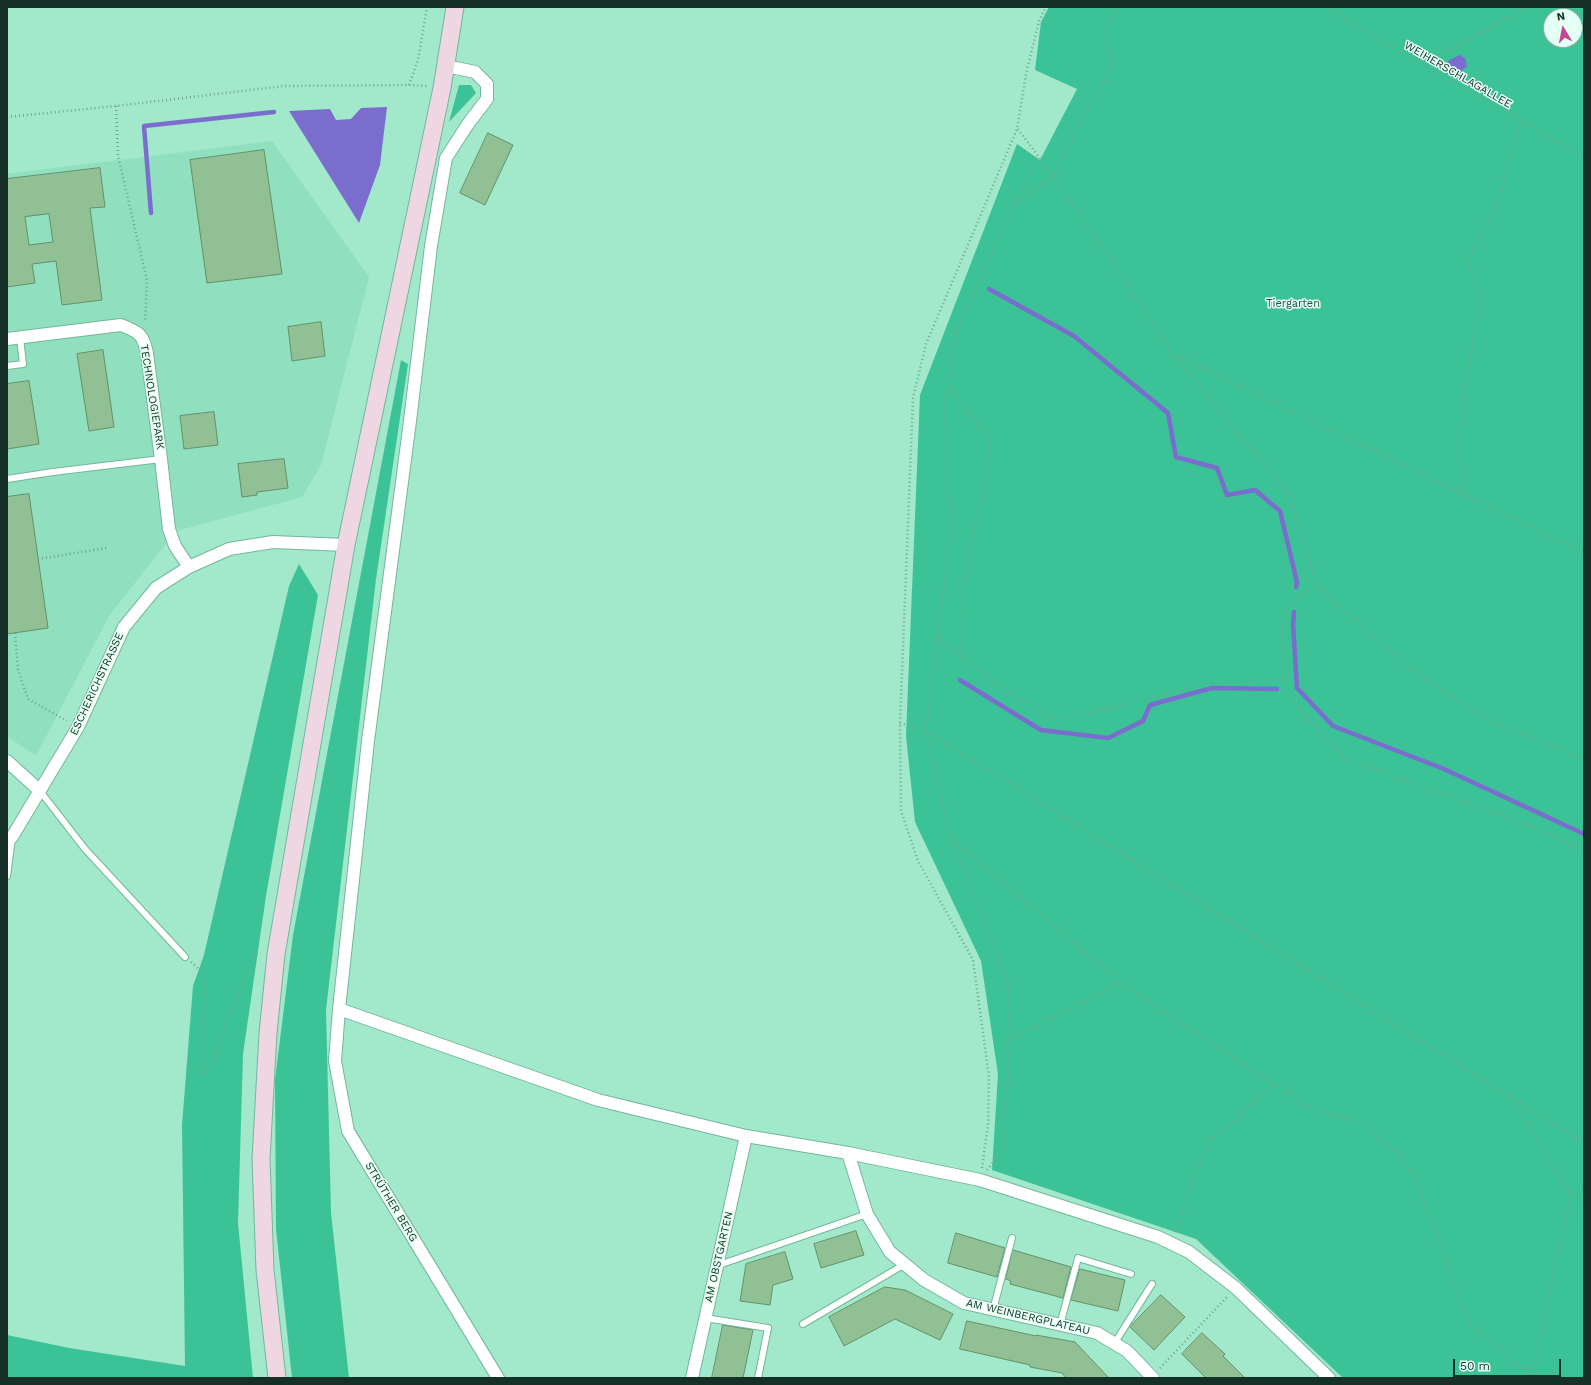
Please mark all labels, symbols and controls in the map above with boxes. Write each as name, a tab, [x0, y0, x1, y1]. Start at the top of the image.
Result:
north arrow	[1543, 8, 1583, 48]
text: N	[1556, 10, 1566, 24]
street label: WEIHERSCHLAGALLEE	[1402, 39, 1514, 111]
park label: Tiergarten	[1266, 297, 1320, 311]
street label: TECHNOLOGIEPARK	[137, 344, 167, 450]
street label: ESCHERICHSTRASSE	[67, 631, 127, 737]
street label: STRÜTHER BERG	[362, 1160, 420, 1244]
street label: AM OBSTGARTEN	[702, 1210, 736, 1304]
street label: AM WEINBERGPLATEAU	[965, 1296, 1091, 1338]
scale bar	[1455, 1351, 1563, 1377]
text: 50 m	[1460, 1359, 1490, 1373]

